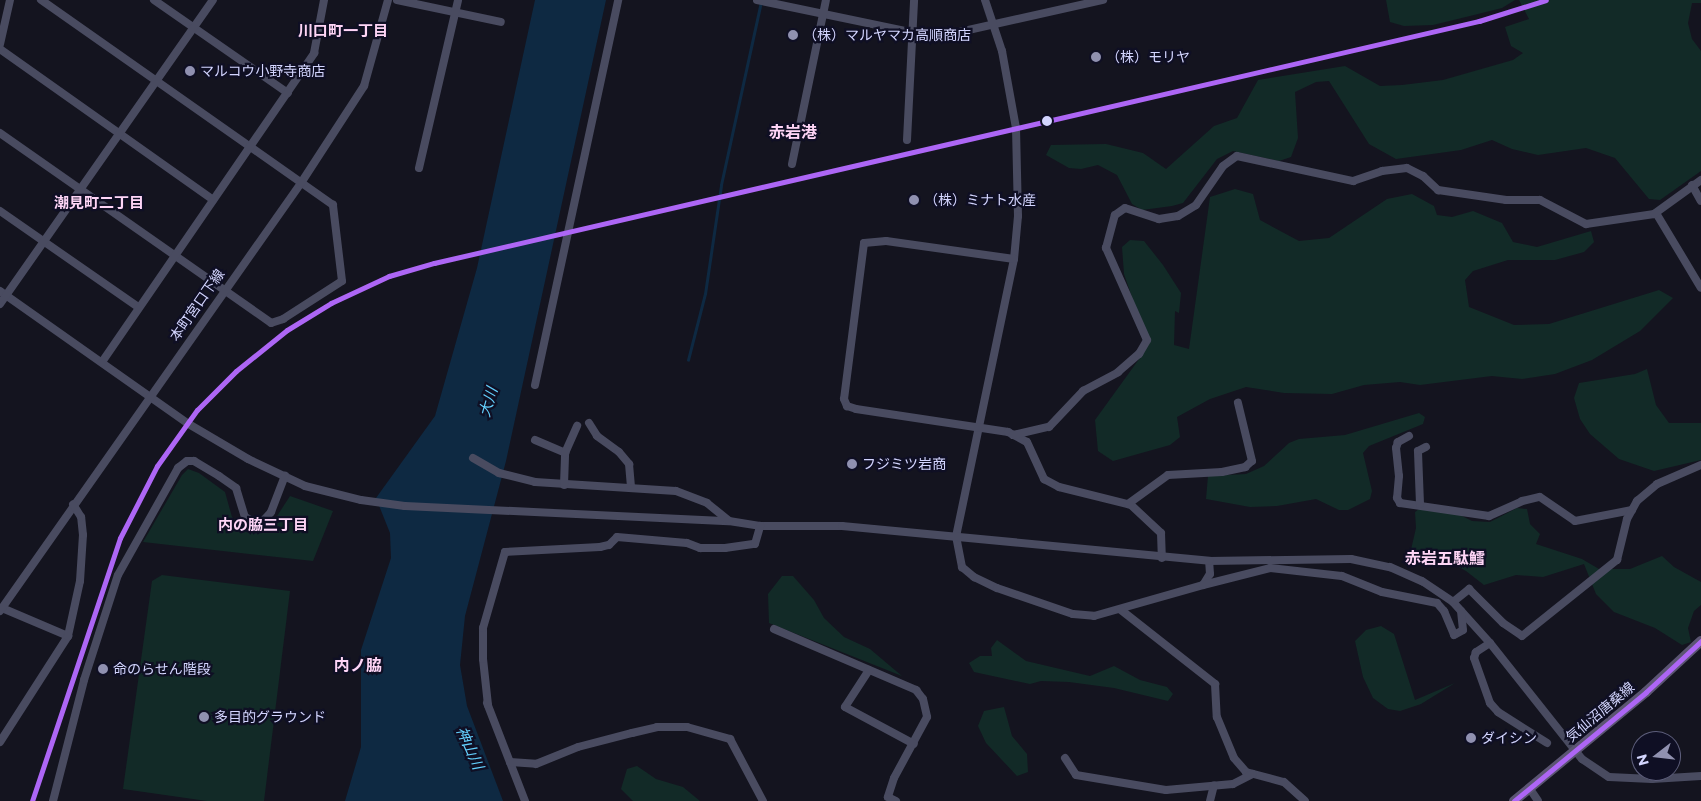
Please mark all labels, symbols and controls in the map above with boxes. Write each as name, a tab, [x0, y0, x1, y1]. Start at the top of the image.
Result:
district label: 川口町一丁目	[298, 22, 388, 40]
place label: （株）マルヤマカ高順商店	[803, 27, 971, 43]
marker: （株）マルヤマカ高順商店	[787, 29, 799, 41]
place label: （株）モリヤ	[1106, 49, 1190, 65]
marker: （株）モリヤ	[1090, 51, 1102, 63]
place label: マルコウ小野寺商店	[200, 63, 326, 79]
marker: マルコウ小野寺商店	[184, 65, 196, 77]
unlabelled marker	[1042, 116, 1052, 126]
district label: 赤岩港	[769, 123, 817, 143]
place label: （株）ミナト水産	[924, 192, 1036, 208]
district label: 潮見町二丁目	[54, 194, 144, 212]
marker: （株）ミナト水産	[908, 194, 920, 206]
street label: 本町宮口下線	[166, 266, 228, 344]
water label: 大川	[475, 385, 501, 419]
place label: フジミツ岩商	[862, 456, 946, 472]
marker: フジミツ岩商	[846, 458, 858, 470]
district label: 内の脇三丁目	[218, 516, 308, 534]
district label: 赤岩五駄鱈	[1405, 549, 1485, 569]
district label: 内ノ脇	[334, 656, 382, 676]
place label: 命のらせん階段	[113, 661, 211, 677]
marker: 命のらせん階段	[97, 663, 109, 675]
street label: 気仙沼唐桑線	[1562, 679, 1638, 745]
place label: 多目的グラウンド	[214, 709, 326, 725]
marker: 多目的グラウンド	[198, 711, 210, 723]
water label: 神山川	[453, 724, 487, 772]
place label: ダイシン	[1481, 730, 1537, 746]
north arrow	[1631, 731, 1681, 781]
marker: ダイシン	[1465, 732, 1477, 744]
text: N	[1632, 752, 1653, 768]

